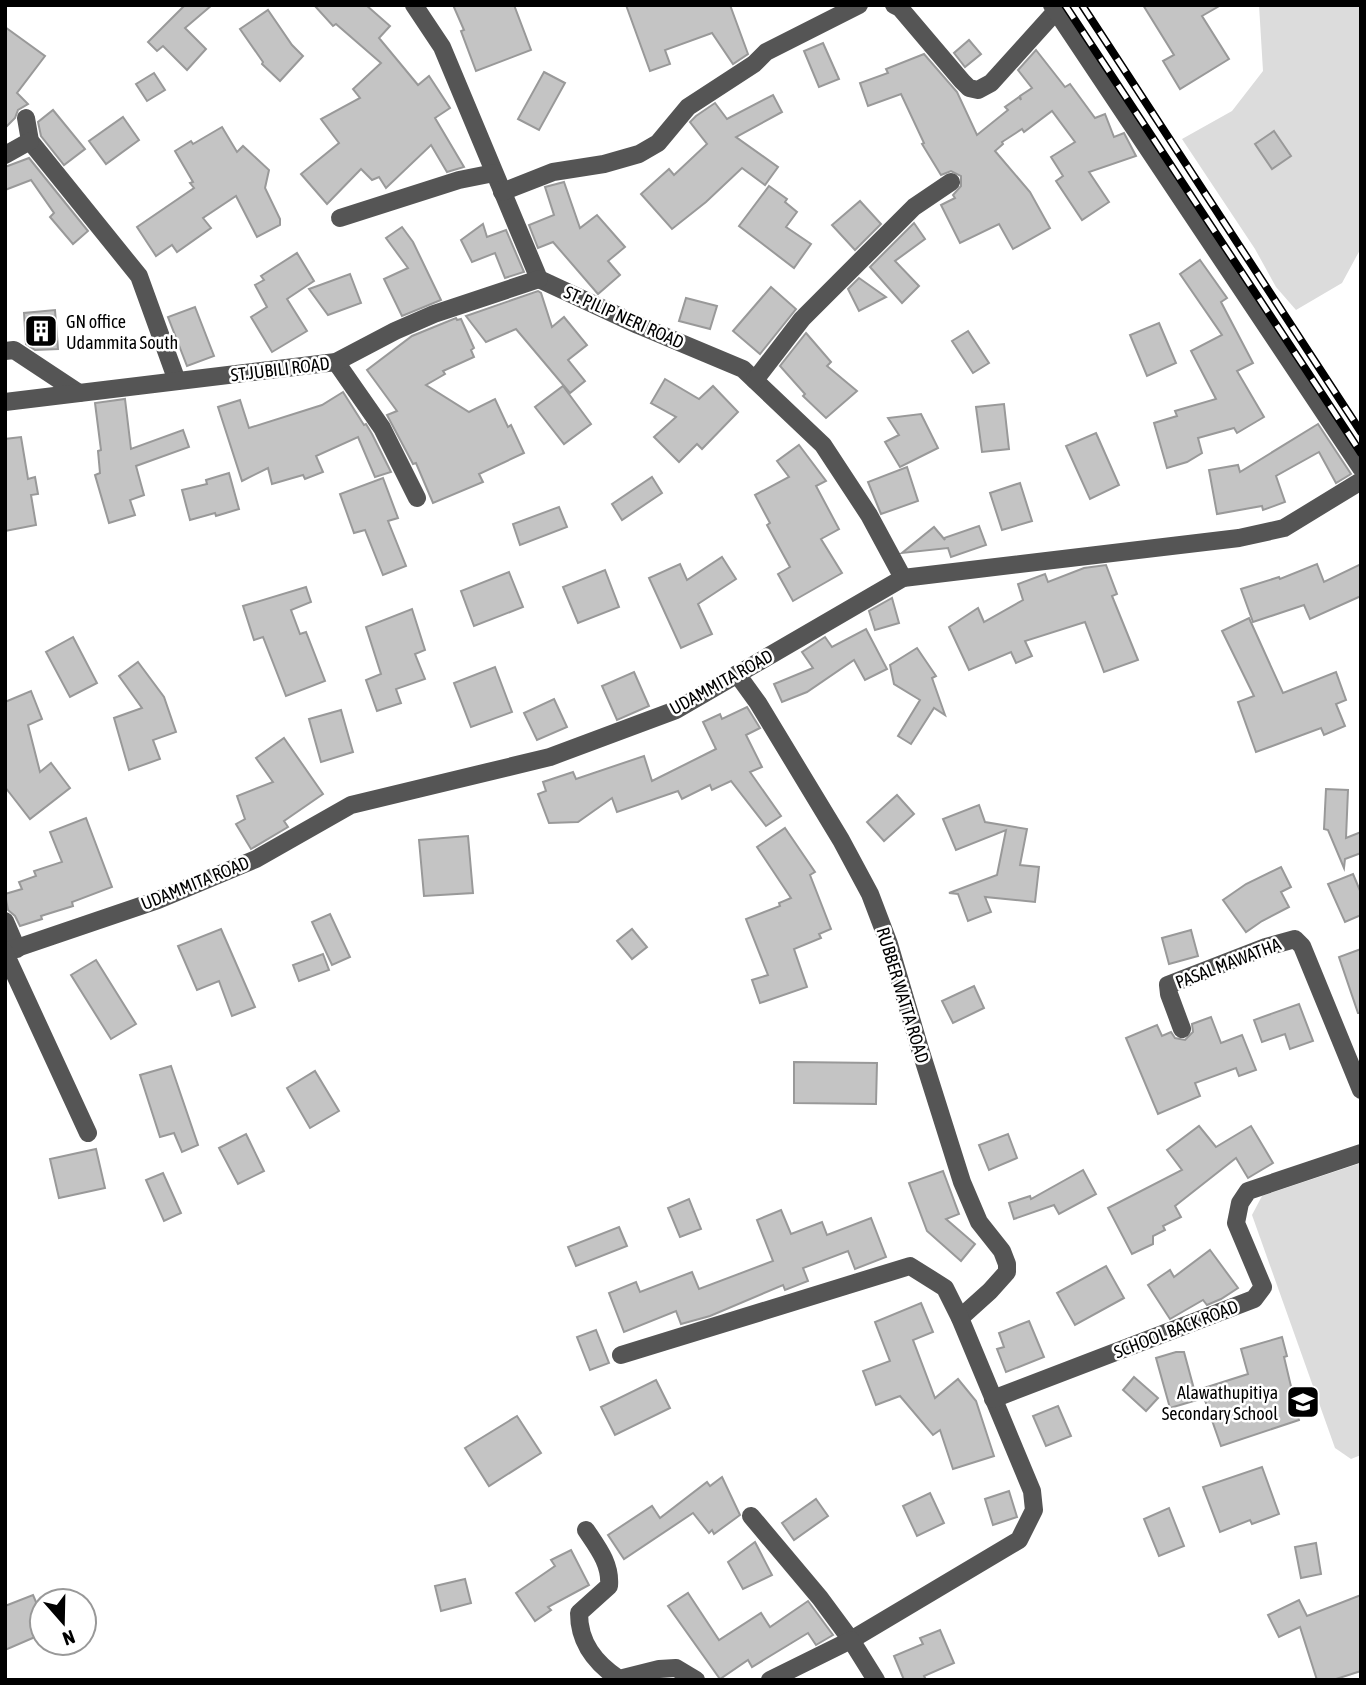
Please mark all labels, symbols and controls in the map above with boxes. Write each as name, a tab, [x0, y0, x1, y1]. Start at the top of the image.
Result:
street label: ST. PILIP NERI ROAD	[561, 281, 687, 353]
place label: GN office Udammita South	[66, 311, 178, 353]
building icon: GN office Udammita South	[22, 312, 60, 350]
street label: ST.JUBILI ROAD	[229, 353, 331, 385]
street label: UDAMMITA ROAD	[666, 645, 776, 719]
street label: UDAMMITA ROAD	[138, 852, 252, 914]
street label: RUBBER WATTA ROAD	[872, 924, 934, 1066]
street label: PASAL MAWATHA	[1172, 933, 1284, 993]
street label: SCHOOL BACK ROAD	[1111, 1296, 1241, 1362]
place label: Alawathupitiya Secondary School	[1162, 1382, 1278, 1424]
school or university icon: Alawathupitiya Secondary School	[1284, 1383, 1322, 1421]
north arrow	[28, 1587, 98, 1657]
text: N	[60, 1626, 78, 1650]

